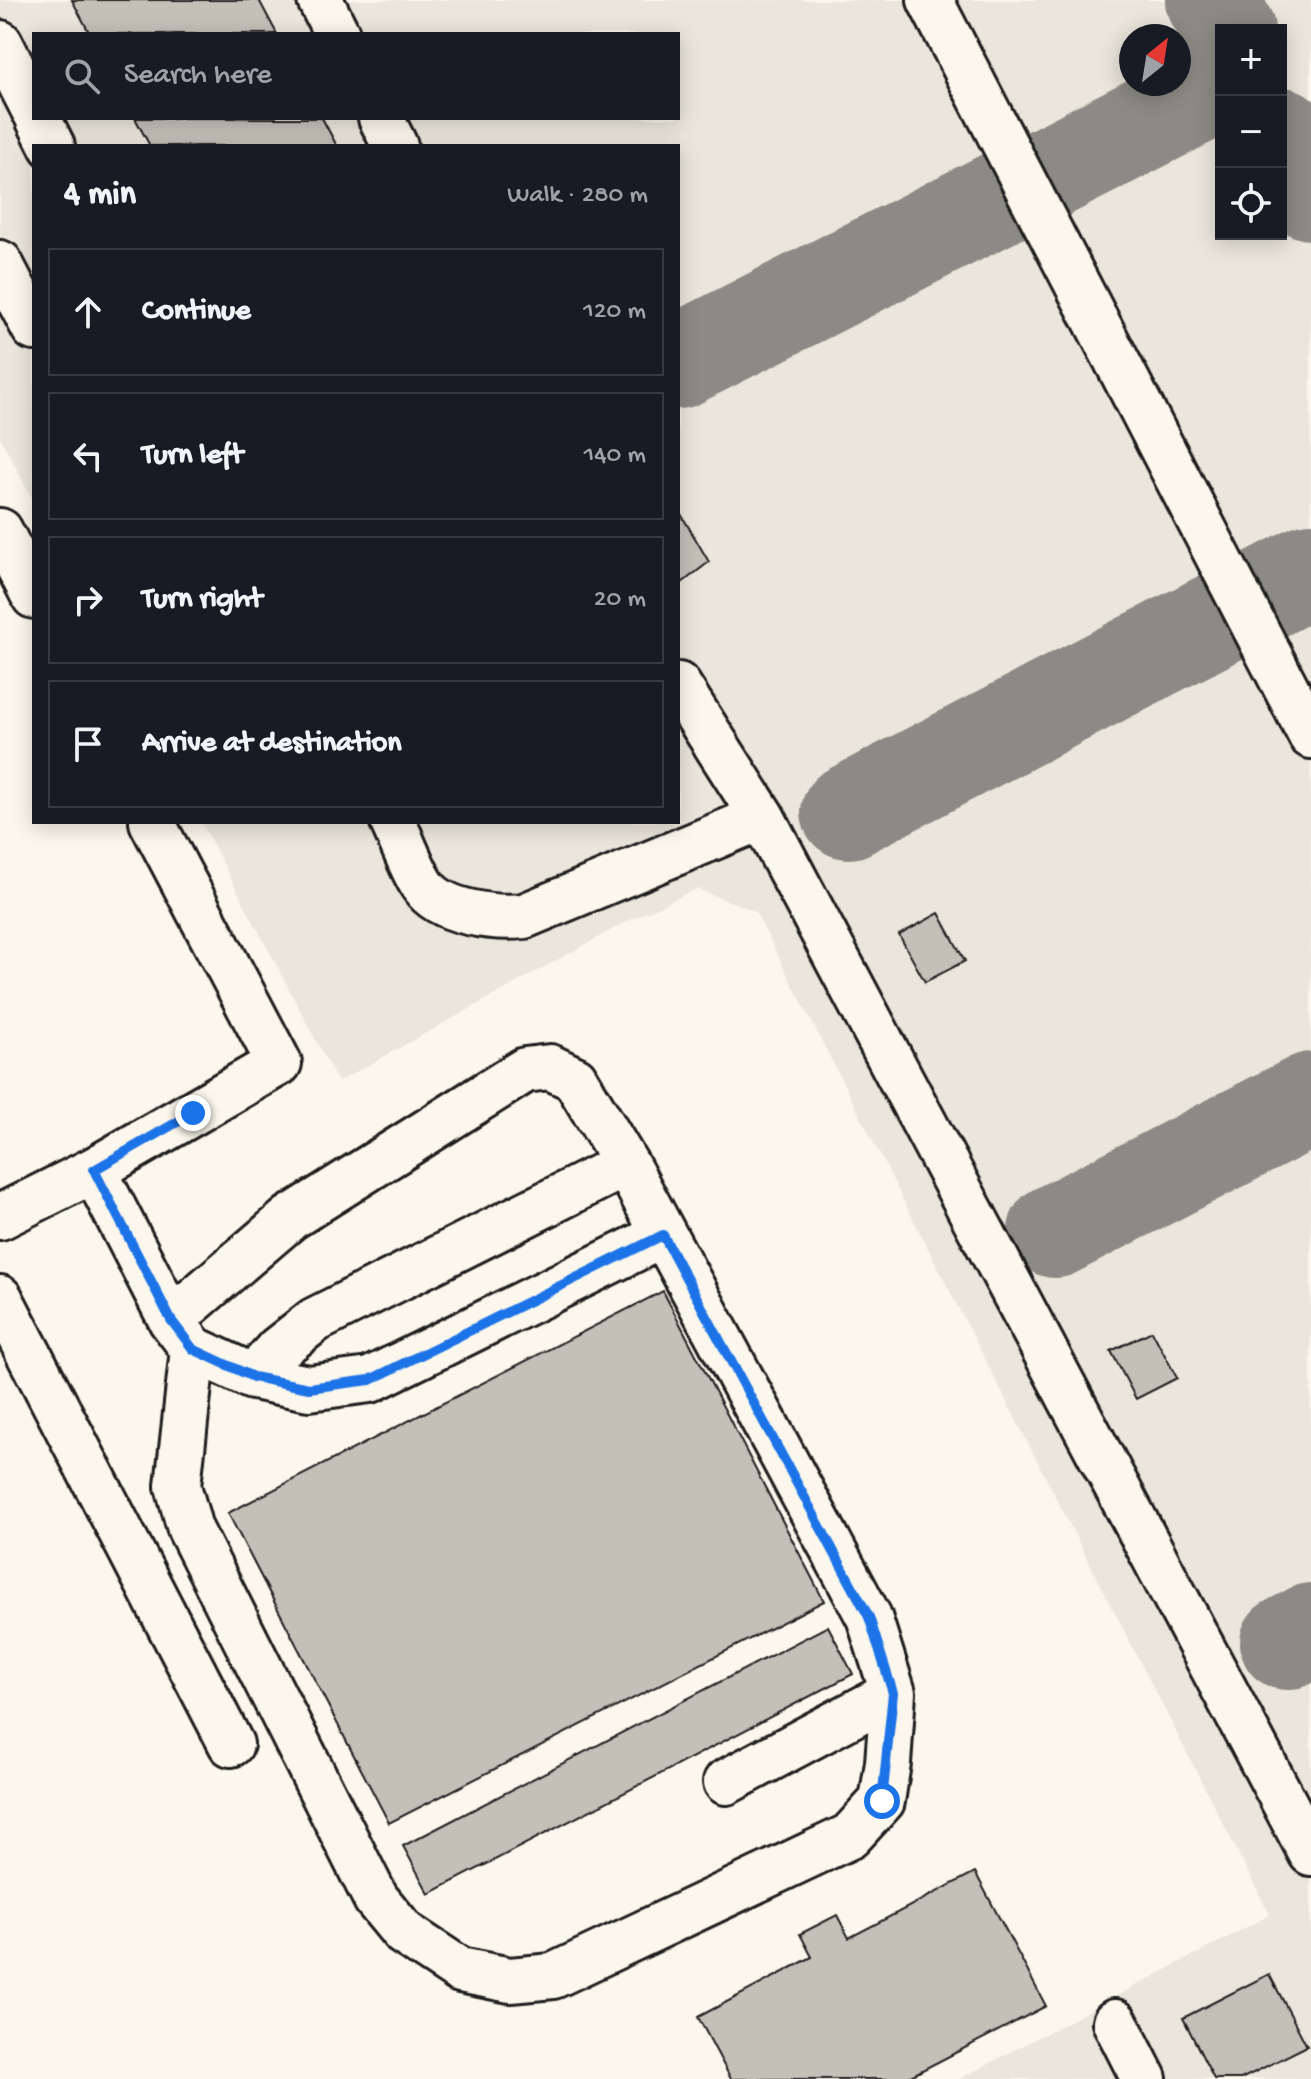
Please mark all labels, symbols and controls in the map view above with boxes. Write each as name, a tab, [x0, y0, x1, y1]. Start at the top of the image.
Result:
north arrow	[1119, 24, 1191, 96]
map controls	[1215, 24, 1287, 240]
button: +	[1215, 24, 1287, 96]
search box	[32, 32, 680, 120]
icon: search	[60, 54, 104, 98]
text: Search here	[124, 59, 272, 94]
button: −	[1215, 96, 1287, 168]
button: locate	[1215, 168, 1287, 240]
text: 4 min	[64, 176, 136, 216]
text: Walk · 280 m	[507, 181, 648, 212]
icon: ahead	[66, 290, 110, 334]
text: Continue	[142, 295, 251, 330]
text: 120 m	[583, 297, 646, 328]
icon: left	[66, 434, 110, 478]
text: Turn left	[142, 439, 243, 474]
text: 140 m	[584, 441, 646, 472]
icon: right	[66, 578, 110, 622]
text: Turn right	[142, 583, 262, 618]
text: 20 m	[594, 585, 646, 616]
icon: arrive	[66, 722, 110, 766]
text: Arrive at destination	[142, 727, 402, 762]
route end	[175, 1095, 211, 1131]
route start	[864, 1783, 900, 1819]

